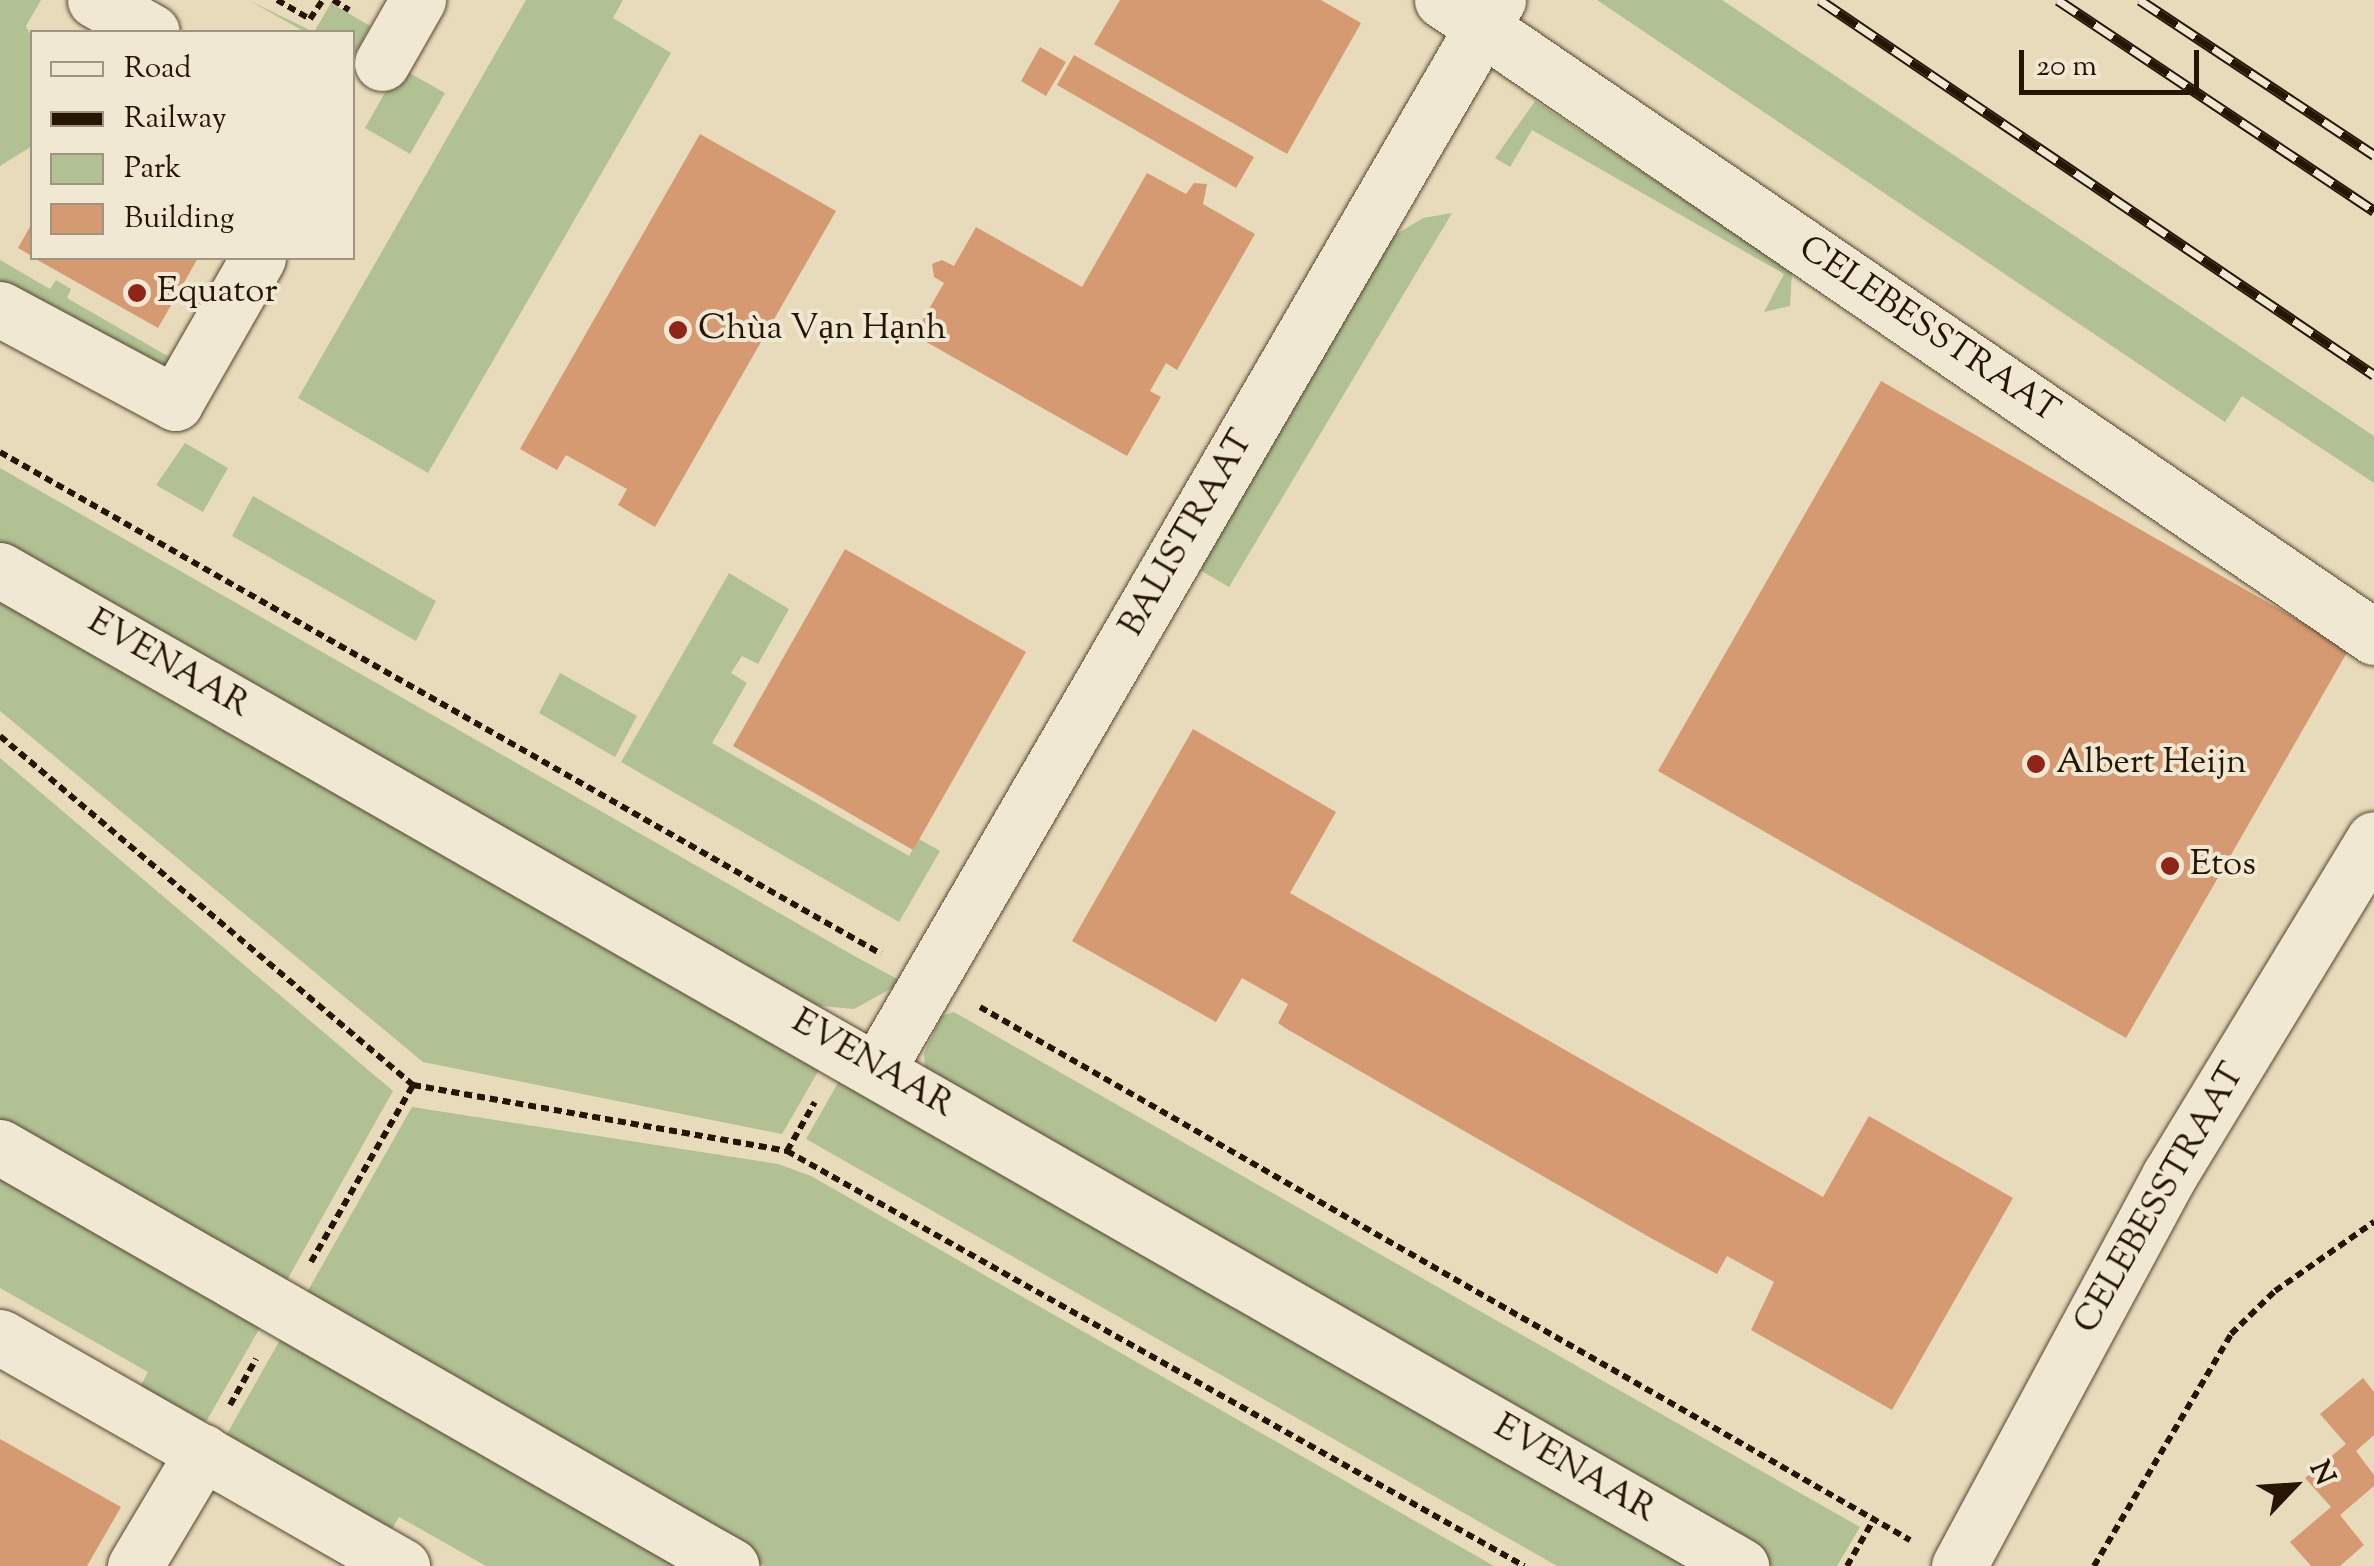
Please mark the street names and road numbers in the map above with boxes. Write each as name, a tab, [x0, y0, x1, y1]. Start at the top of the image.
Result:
street label: CELEBESSTRAAT	[1790, 228, 2066, 434]
street label: BALISTRAAT	[1112, 423, 1264, 645]
street label: EVENAAR	[80, 602, 256, 728]
street label: EVENAAR	[784, 1002, 960, 1128]
street label: CELEBESSTRAAT	[2067, 1057, 2255, 1341]
street label: EVENAAR	[1486, 1407, 1662, 1533]

